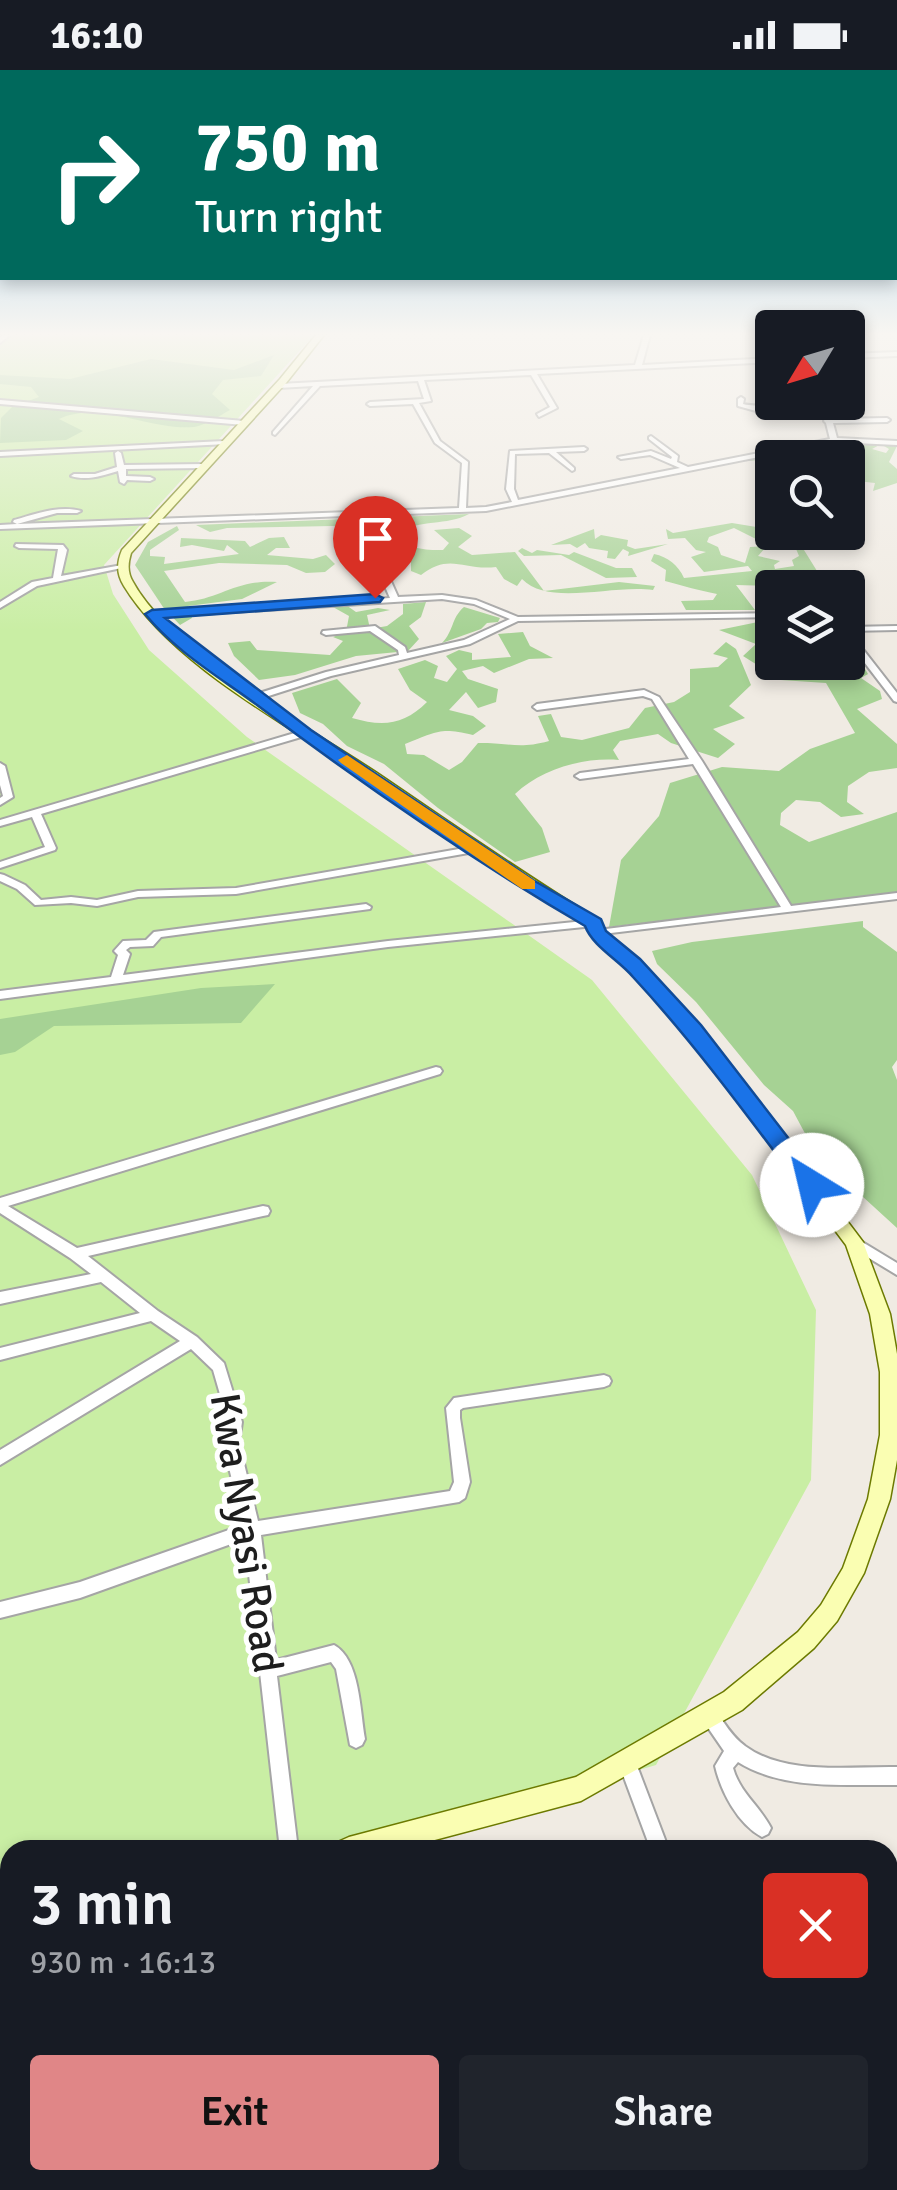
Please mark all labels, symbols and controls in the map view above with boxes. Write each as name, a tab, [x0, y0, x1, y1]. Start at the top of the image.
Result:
text: 16:10	[50, 12, 143, 59]
text: 750 m	[195, 104, 380, 190]
icon: right	[30, 110, 160, 240]
text: Turn right	[195, 190, 383, 245]
north arrow	[755, 310, 865, 420]
map controls	[755, 310, 865, 680]
button: search	[755, 440, 865, 550]
pin	[333, 496, 418, 599]
icon: arrive	[348, 511, 403, 566]
button: layers	[755, 570, 865, 680]
position arrow	[760, 1133, 864, 1237]
street label: Kwa Nyasi Road	[199, 1390, 293, 1676]
text: 3 min	[30, 1868, 174, 1942]
button: close	[763, 1873, 868, 1978]
text: 930 m · 16:13	[30, 1943, 216, 1982]
button: Exit	[30, 2055, 439, 2170]
button: Share	[459, 2055, 868, 2170]

